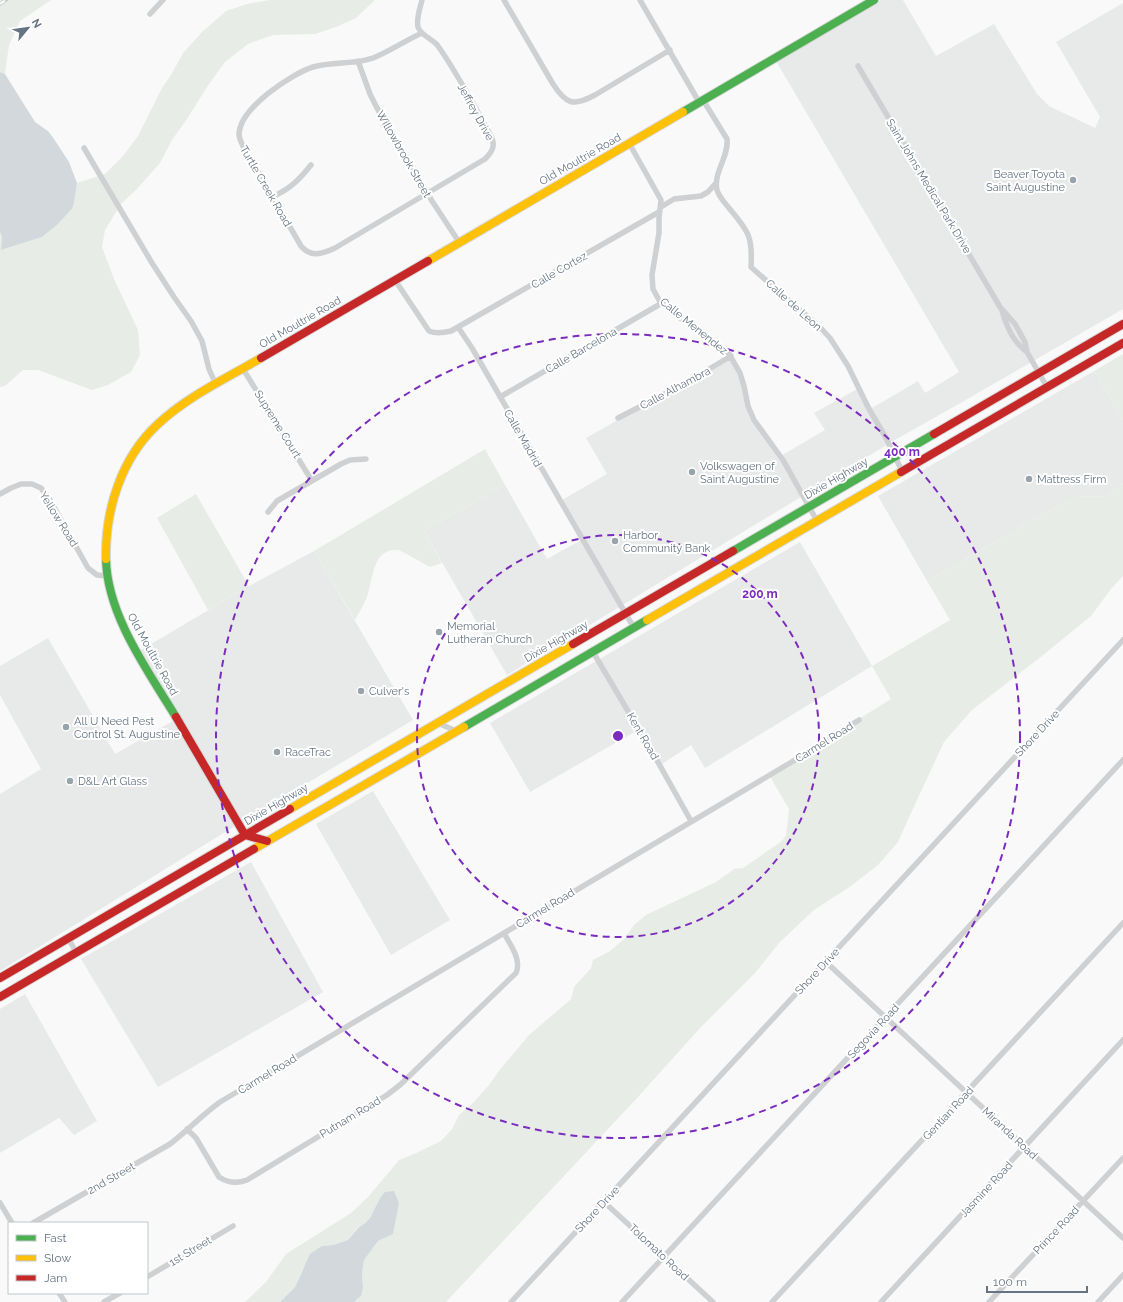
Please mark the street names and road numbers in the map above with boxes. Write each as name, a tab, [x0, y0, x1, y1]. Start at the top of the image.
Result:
street label: Jeffrey Drive	[455, 82, 497, 143]
street label: Willowbrook Street	[373, 109, 434, 200]
street label: Saint Johns Medical Park Drive	[883, 117, 974, 256]
street label: Old Moultrie Road	[537, 131, 624, 188]
street label: Turtle Creek Road	[237, 143, 294, 229]
street label: Calle Cortez	[529, 249, 590, 292]
street label: Calle de Leon	[763, 277, 824, 334]
street label: Old Moultrie Road	[257, 294, 344, 351]
street label: Calle Menendez	[657, 295, 730, 358]
street label: Calle Barcelona	[543, 325, 619, 376]
street label: Calle Alhambra	[638, 364, 713, 412]
street label: Supreme Court	[251, 388, 304, 461]
street label: Calle Madrid	[501, 407, 544, 469]
street label: Dixie Highway	[802, 455, 871, 502]
street label: Yellow Road	[36, 489, 81, 549]
street label: Old Moultrie Road	[125, 611, 181, 698]
street label: Dixie Highway	[522, 618, 591, 665]
street label: Shore Drive	[1013, 707, 1063, 759]
street label: Kent Road	[624, 710, 661, 762]
street label: Carmel Road	[793, 719, 856, 765]
street label: Dixie Highway	[242, 781, 311, 828]
street label: Carmel Road	[514, 886, 577, 931]
street label: Shore Drive	[793, 945, 843, 997]
street label: Segovia Road	[845, 1001, 902, 1061]
street label: Carmel Road	[236, 1052, 299, 1097]
street label: Gentian Road	[920, 1084, 977, 1143]
street label: Putnam Road	[317, 1094, 383, 1141]
street label: Miranda Road	[980, 1105, 1040, 1162]
street label: Jasmine Road	[957, 1159, 1015, 1220]
street label: 2nd Street	[85, 1160, 137, 1197]
street label: Shore Drive	[573, 1183, 623, 1235]
street label: Prince Road	[1031, 1203, 1082, 1257]
street label: Tolomato Road	[626, 1221, 691, 1283]
street label: 1st Street	[167, 1234, 214, 1269]

